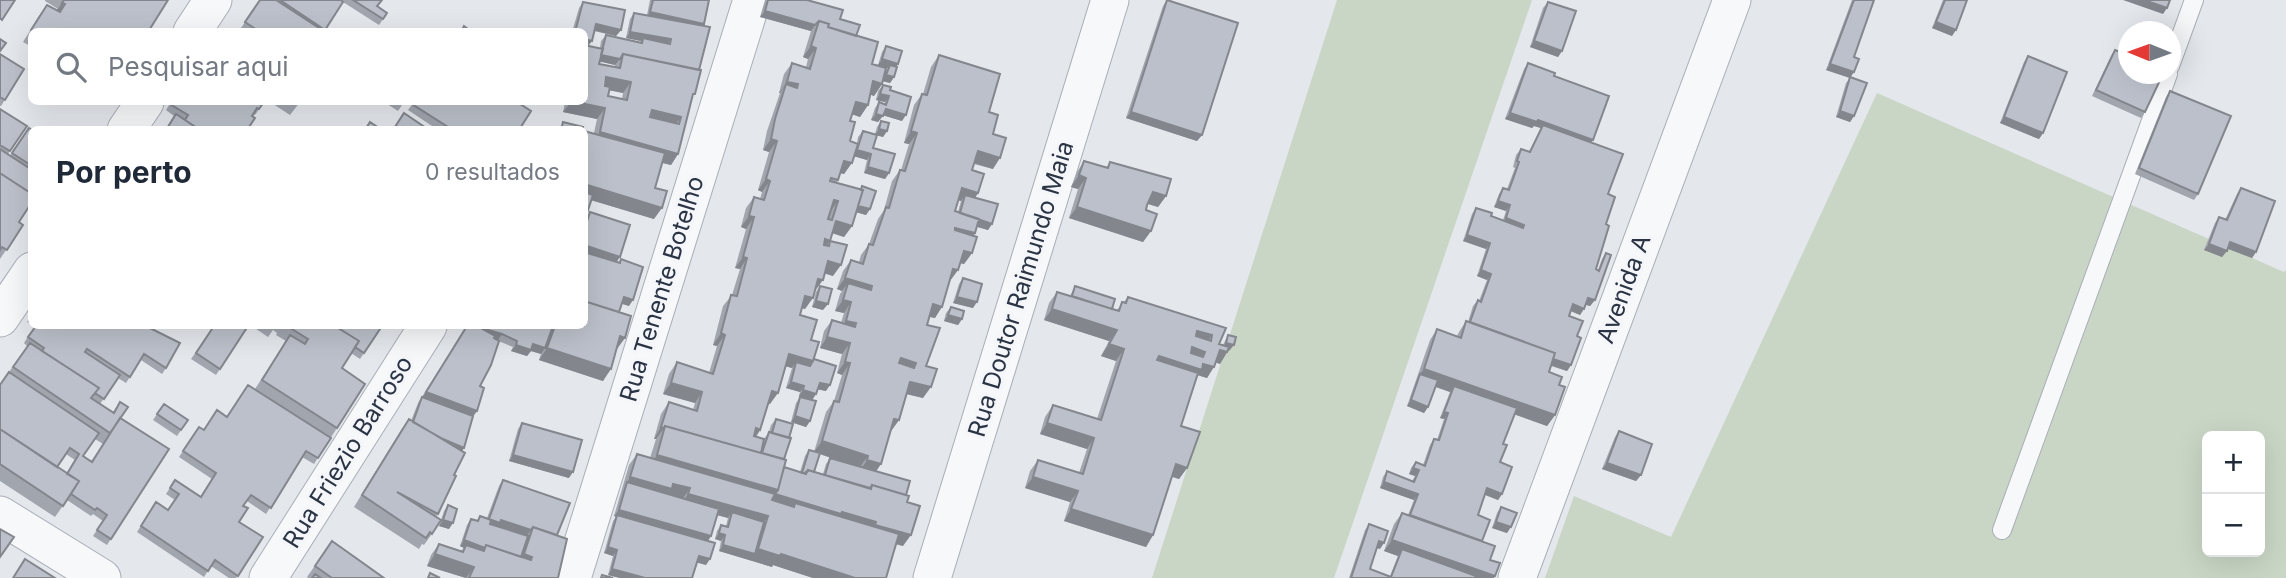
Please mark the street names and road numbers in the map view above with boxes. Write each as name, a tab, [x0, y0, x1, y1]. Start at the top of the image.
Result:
street label: Rua Doutor Raimundo Maia	[962, 137, 1079, 440]
street label: Rua Tenente Botelho	[613, 173, 710, 405]
street label: Avenida A	[1591, 231, 1657, 347]
street label: Rua Friezio Barroso	[277, 350, 418, 553]

